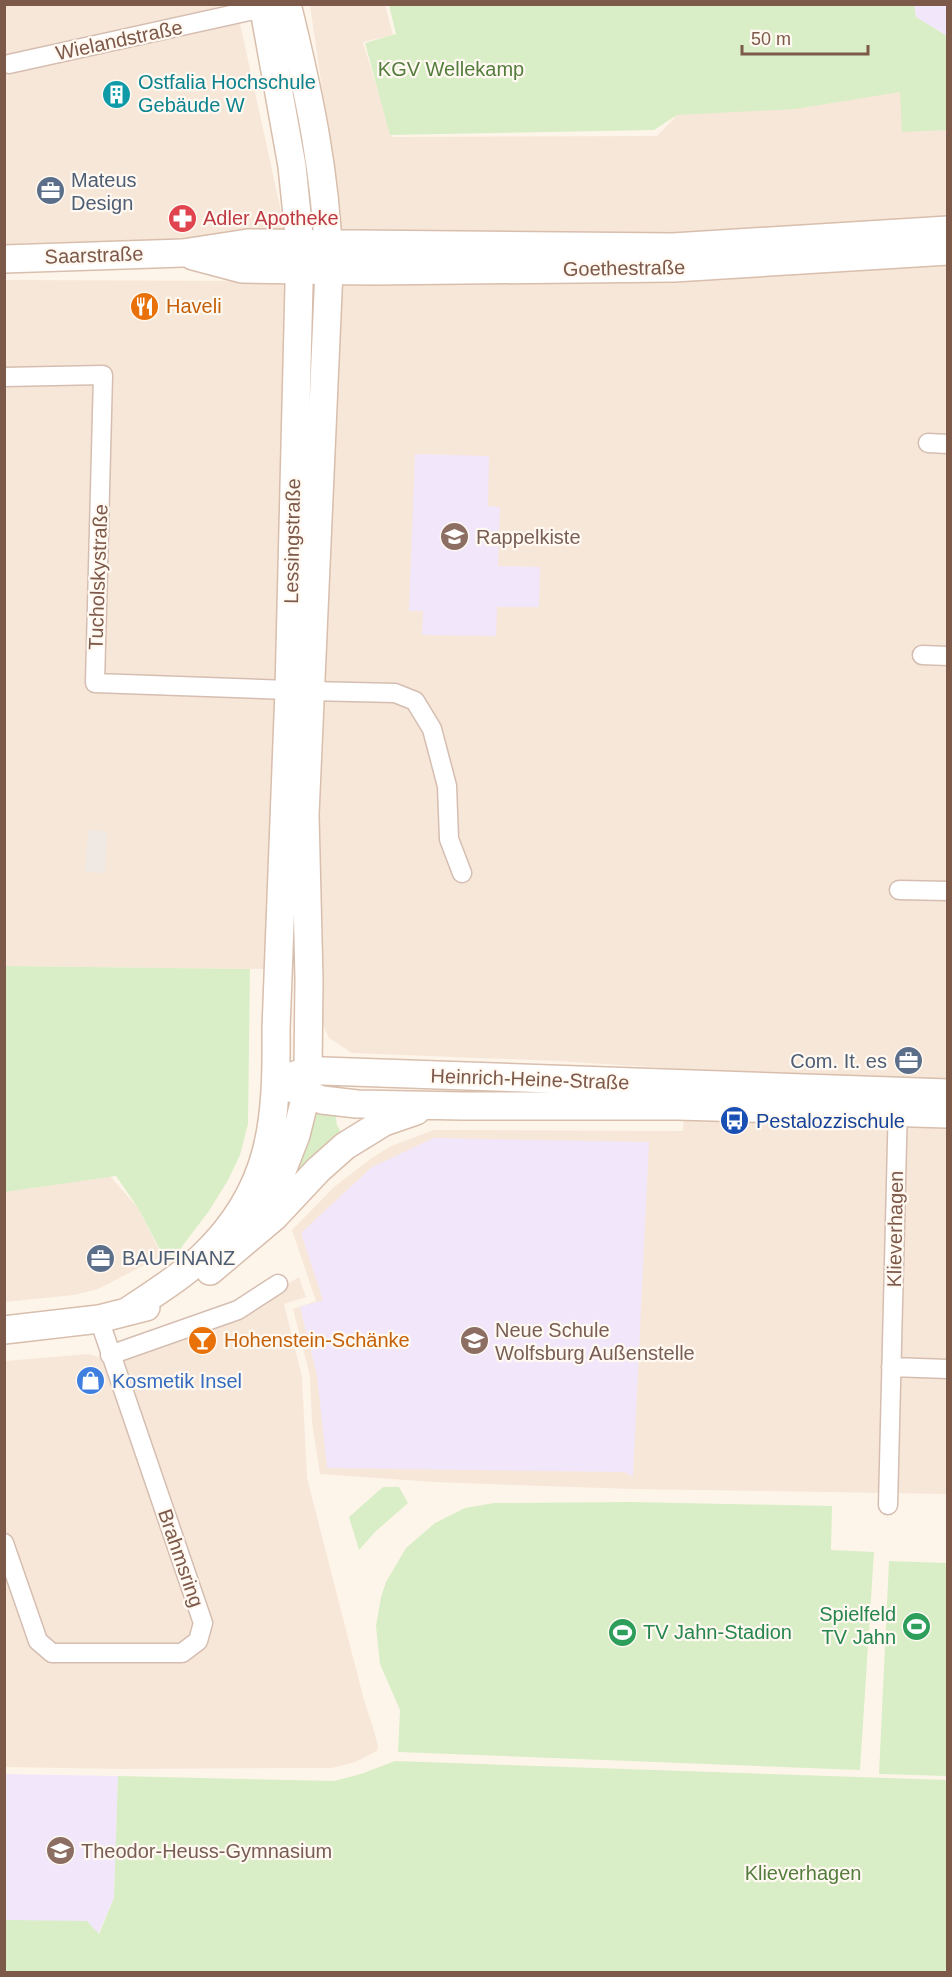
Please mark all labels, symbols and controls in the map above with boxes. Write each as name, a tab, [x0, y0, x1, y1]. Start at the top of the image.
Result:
street label: Wielandstraße	[54, 16, 184, 64]
scale bar	[742, 18, 868, 56]
text: 50 m	[751, 29, 791, 49]
park label: KGV Wellekamp	[378, 58, 524, 80]
place label: Ostfalia Hochschule Gebäude W	[138, 71, 316, 116]
building icon: Ostfalia Hochschule Gebäude W	[101, 78, 133, 110]
place label: Mateus Design	[71, 169, 137, 214]
office icon: Mateus Design	[34, 175, 66, 207]
pharmacy icon: Adler Apotheke	[166, 202, 198, 234]
place label: Adler Apotheke	[203, 207, 339, 229]
street label: Saarstraße	[44, 242, 144, 268]
street label: Goethestraße	[563, 256, 685, 280]
restaurant icon: Haveli	[129, 290, 161, 322]
place label: Haveli	[166, 295, 222, 317]
street label: Lessingstraße	[280, 478, 304, 604]
street label: Tucholskystraße	[84, 504, 112, 650]
school or university icon: Rappelkiste	[439, 521, 471, 553]
place label: Rappelkiste	[476, 526, 581, 548]
office icon: Com. It. es	[892, 1045, 924, 1077]
place label: Com. It. es	[790, 1050, 887, 1072]
street label: Heinrich-Heine-Straße	[430, 1065, 630, 1093]
bus stop icon: Pestalozzischule	[719, 1105, 751, 1137]
place label: Pestalozzischule	[756, 1110, 905, 1132]
street label: Klieverhagen	[883, 1170, 907, 1288]
office icon: BAUFINANZ	[85, 1242, 117, 1274]
place label: BAUFINANZ	[122, 1247, 235, 1269]
place label: Neue Schule Wolfsburg Außenstelle	[495, 1319, 695, 1364]
bar icon: Hohenstein-Schänke	[187, 1324, 219, 1356]
school or university icon: Neue Schule Wolfsburg Außenstelle	[458, 1325, 490, 1357]
place label: Hohenstein-Schänke	[224, 1329, 410, 1351]
shop icon: Kosmetik Insel	[75, 1365, 107, 1397]
place label: Kosmetik Insel	[112, 1370, 242, 1392]
street label: Brahmsring	[154, 1506, 208, 1610]
place label: Spielfeld TV Jahn	[819, 1603, 896, 1648]
sports icon: Spielfeld TV Jahn	[901, 1610, 933, 1642]
sports icon: TV Jahn-Stadion	[606, 1616, 638, 1648]
place label: TV Jahn-Stadion	[643, 1621, 792, 1643]
school or university icon: Theodor-Heuss-Gymnasium	[44, 1835, 76, 1867]
place label: Theodor-Heuss-Gymnasium	[81, 1840, 332, 1862]
park label: Klieverhagen	[745, 1862, 861, 1884]

